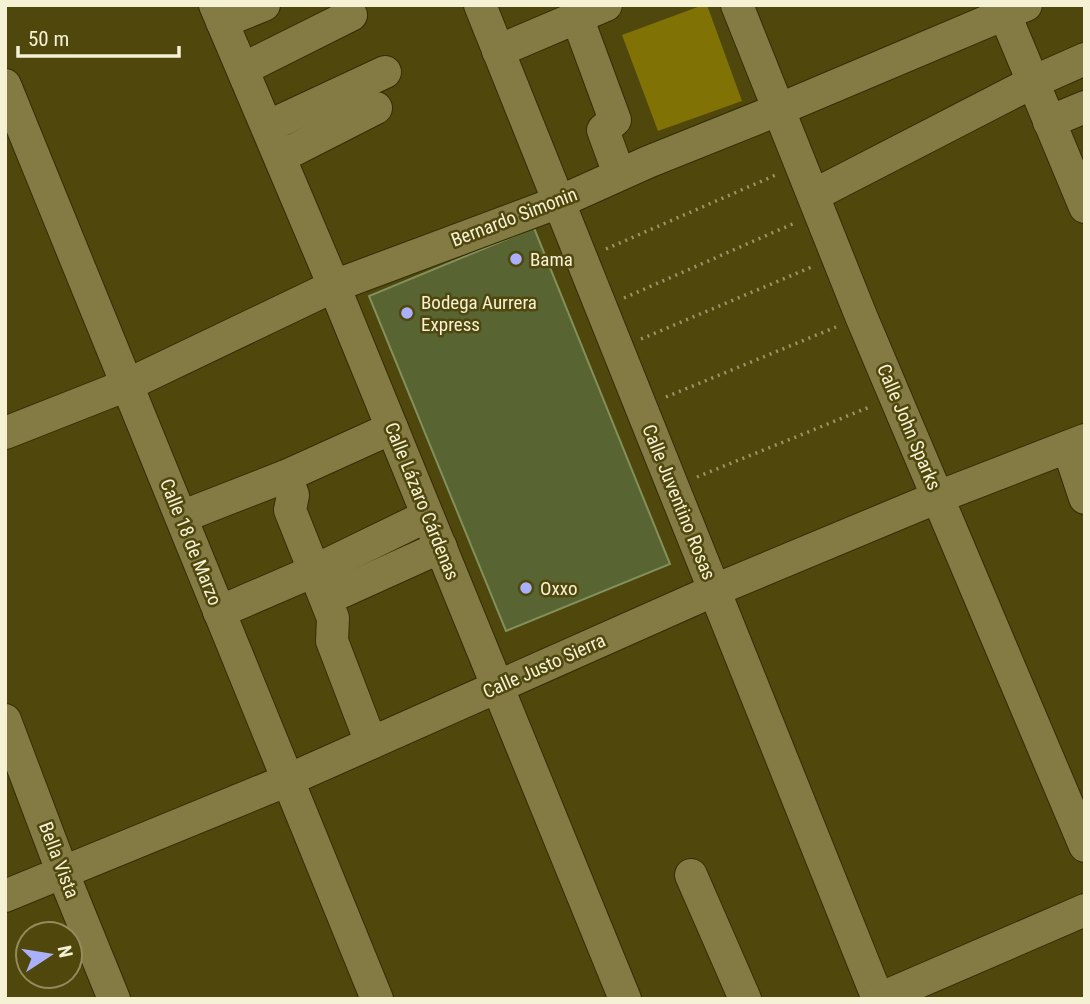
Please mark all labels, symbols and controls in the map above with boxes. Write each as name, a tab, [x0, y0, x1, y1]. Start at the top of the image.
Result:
scale bar	[18, 14, 178, 58]
text: 50 m	[28, 27, 69, 51]
street label: Bernardo Simonin	[448, 182, 580, 252]
place label: Bama	[530, 248, 573, 271]
marker: Bama	[508, 251, 524, 267]
place label: Bodega Aurrera Express	[421, 291, 537, 336]
marker: Bodega Aurrera Express	[399, 305, 415, 321]
street label: Calle John Sparks	[872, 361, 946, 493]
street label: Calle Lázaro Cárdenas	[380, 419, 464, 583]
street label: Calle Juventino Rosas	[637, 421, 721, 583]
street label: Calle 18 de Marzo	[155, 475, 227, 609]
place label: Oxxo	[540, 577, 577, 600]
marker: Oxxo	[518, 580, 534, 596]
street label: Calle Justo Sierra	[479, 629, 609, 703]
street label: Bella Vista	[34, 819, 84, 901]
north arrow	[14, 920, 84, 990]
text: N	[53, 943, 78, 960]

